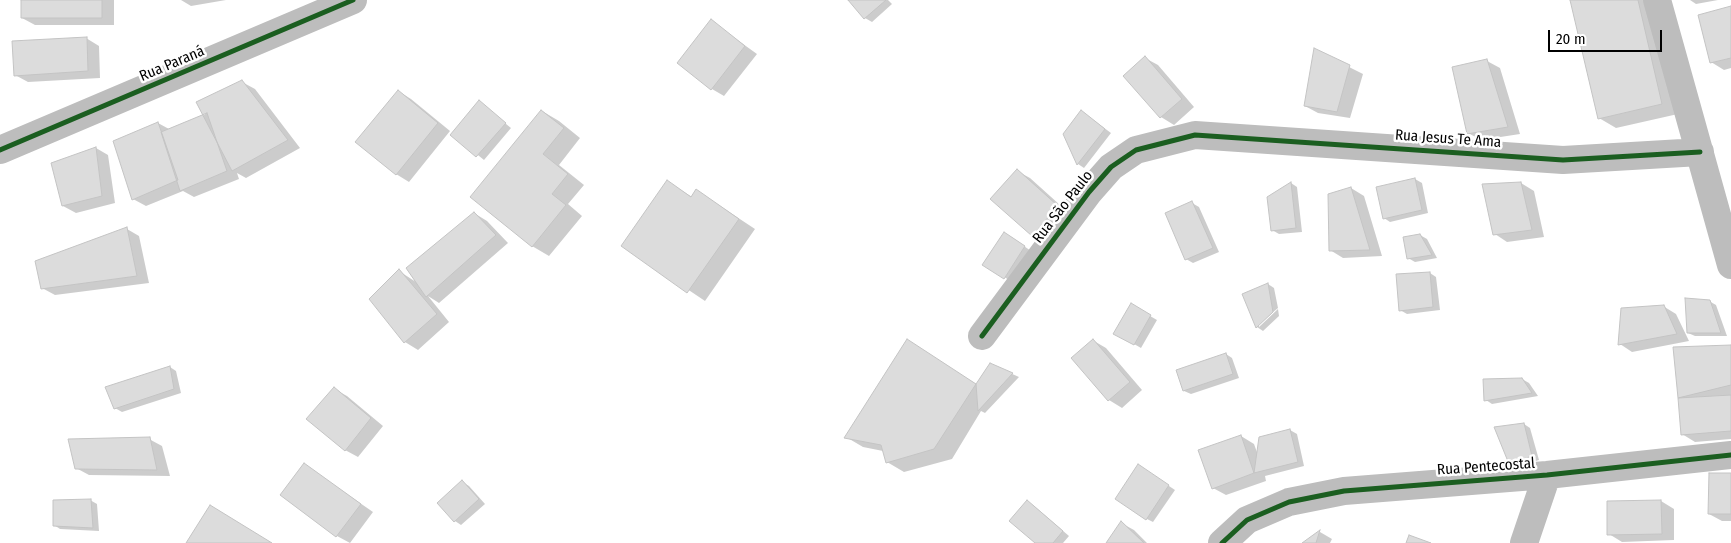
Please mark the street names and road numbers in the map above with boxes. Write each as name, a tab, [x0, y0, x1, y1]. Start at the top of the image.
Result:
street label: Rua Paraná	[137, 42, 207, 86]
street label: Rua Jesus Te Ama	[1394, 126, 1502, 152]
street label: Rua São Paulo	[1029, 167, 1097, 247]
street label: Rua Pentecostal	[1436, 455, 1536, 479]

